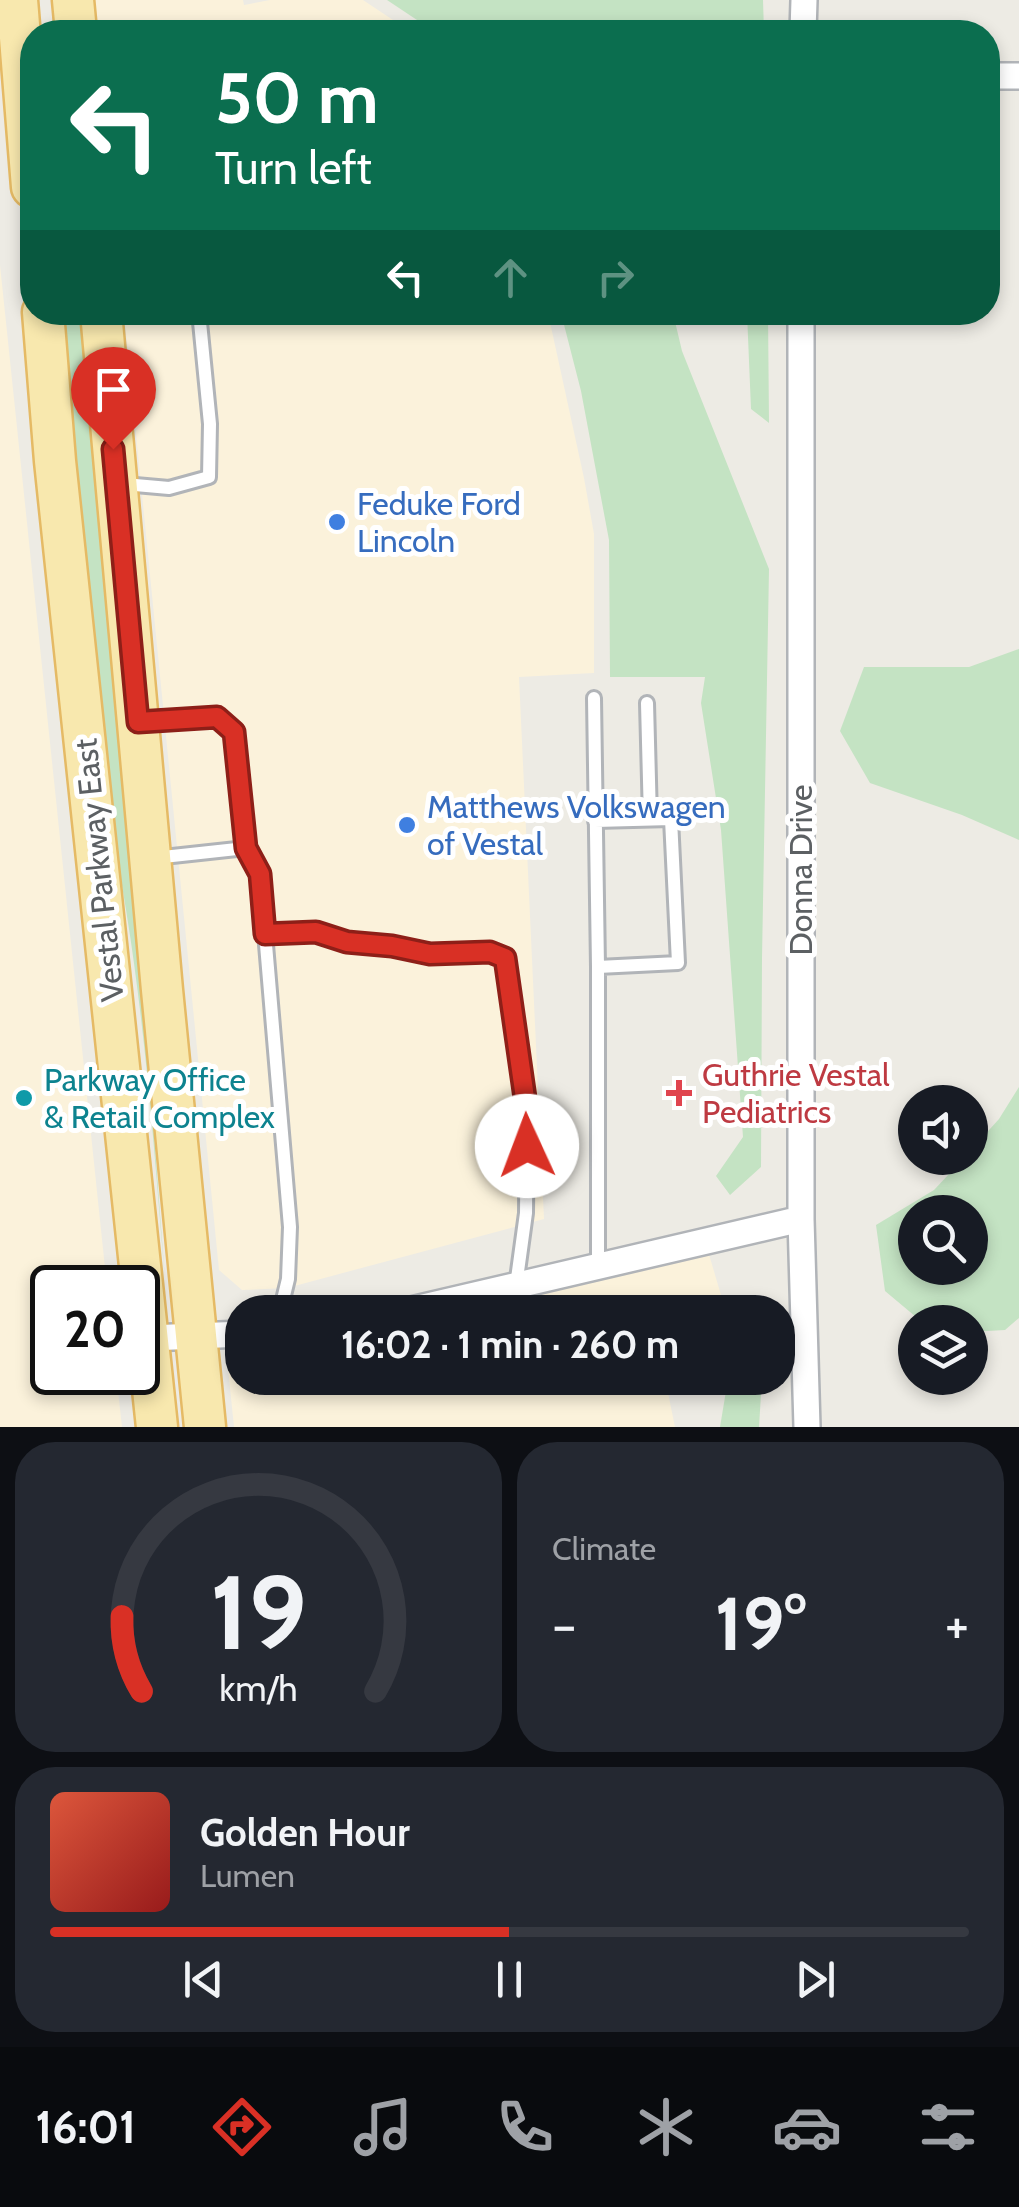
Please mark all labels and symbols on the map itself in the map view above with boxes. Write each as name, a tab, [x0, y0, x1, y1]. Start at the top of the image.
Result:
pin	[71, 347, 156, 450]
place label: Feduke Ford Lincoln	[357, 484, 521, 560]
marker: Feduke Ford Lincoln	[326, 511, 348, 533]
street label: Vestal Parkway East	[65, 736, 132, 1003]
street label: Donna Drive	[781, 785, 820, 955]
place label: Matthews Volkswagen of Vestal	[427, 787, 726, 863]
marker: Matthews Volkswagen of Vestal	[396, 814, 418, 836]
place label: Guthrie Vestal Pediatrics	[702, 1055, 890, 1131]
place label: Parkway Office & Retail Complex	[44, 1060, 275, 1136]
marker: Guthrie Vestal Pediatrics	[666, 1080, 692, 1106]
marker: Parkway Office & Retail Complex	[13, 1087, 35, 1109]
position arrow	[475, 1094, 579, 1198]
speed limit sign: 20	[30, 1265, 160, 1395]

